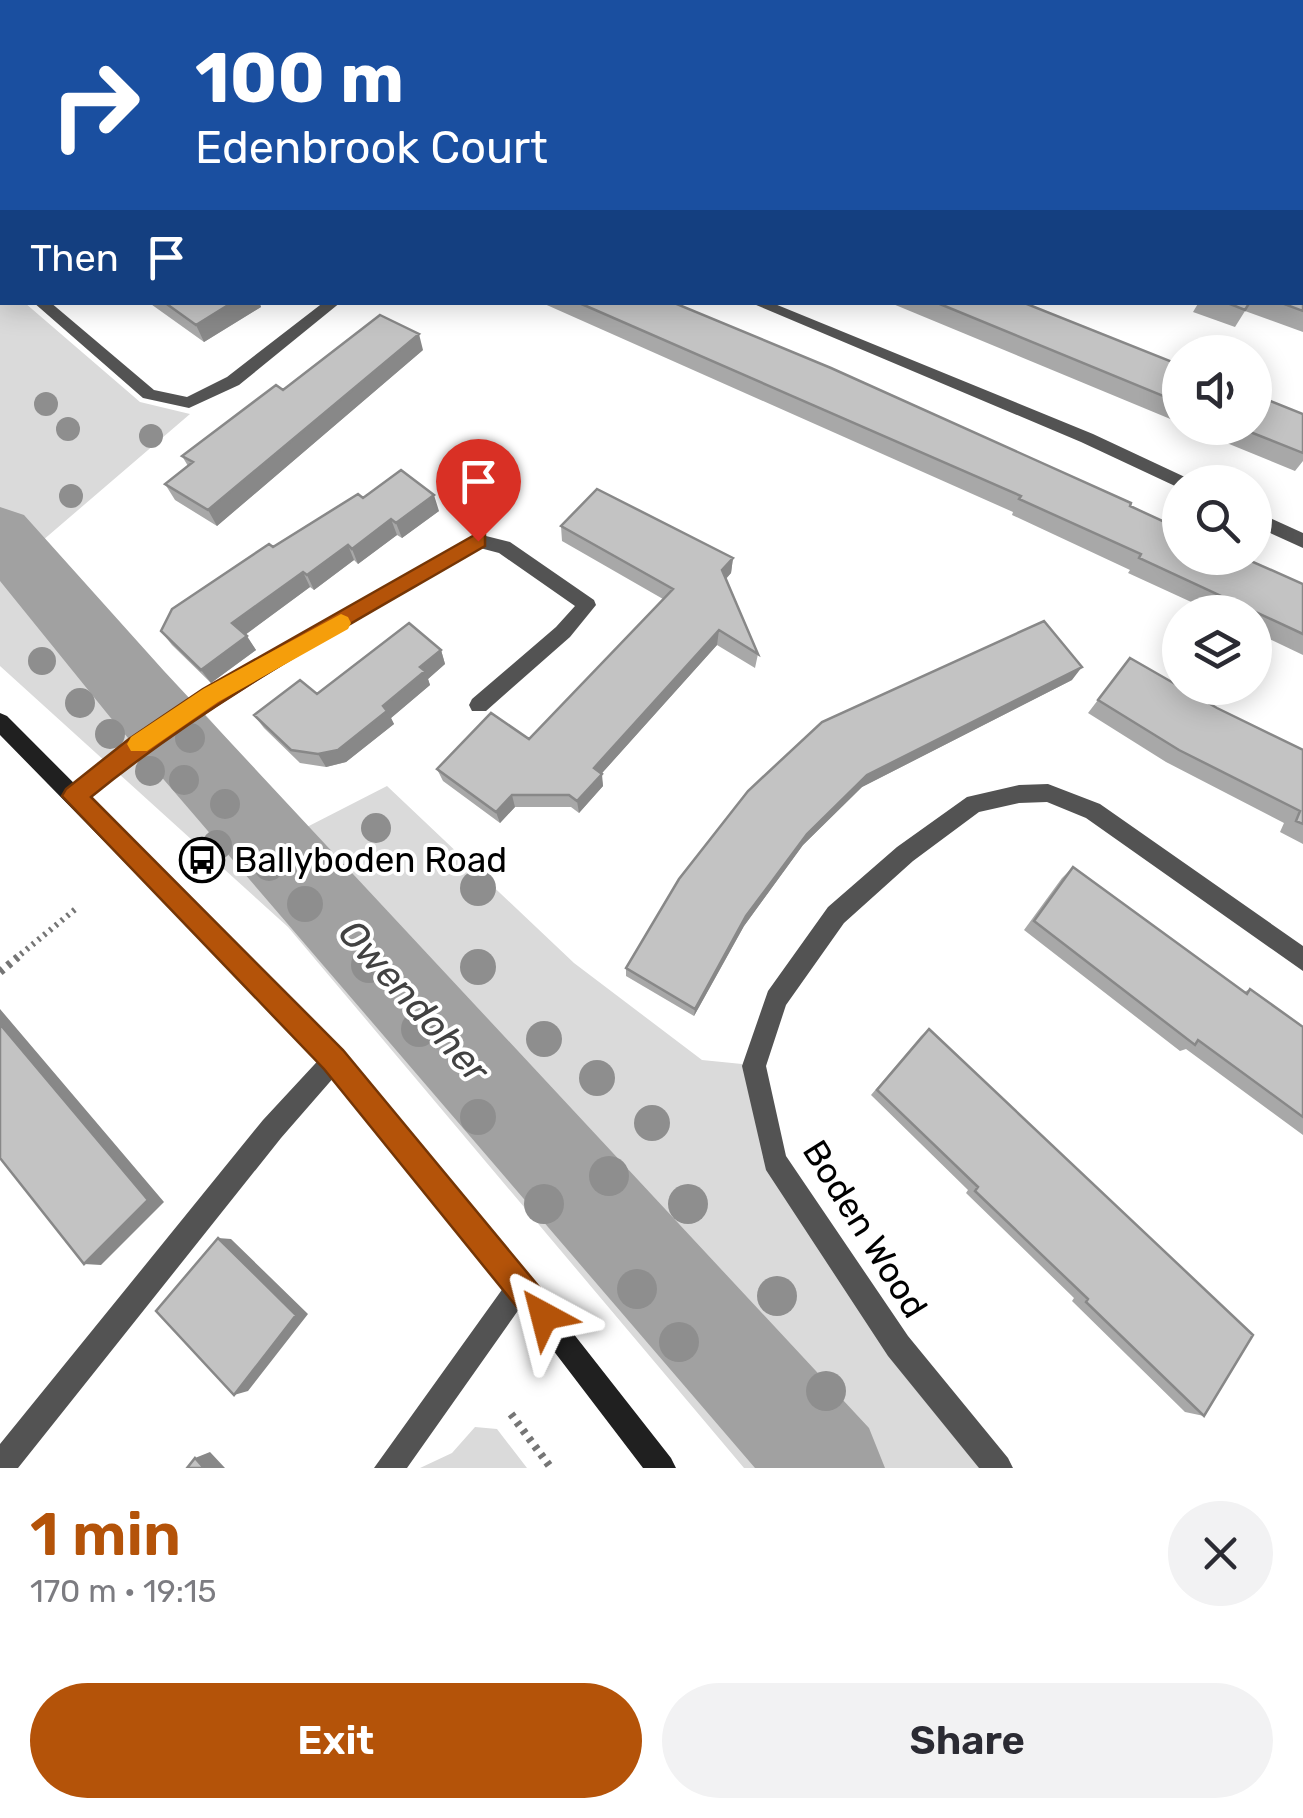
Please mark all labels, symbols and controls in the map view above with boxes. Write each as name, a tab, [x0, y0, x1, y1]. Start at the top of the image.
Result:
text: 100 m	[195, 37, 404, 120]
icon: right	[30, 40, 160, 170]
text: Edenbrook Court	[195, 121, 548, 174]
icon: arrive	[139, 230, 194, 285]
text: Then	[30, 235, 119, 281]
map controls	[1162, 335, 1272, 705]
button: sound	[1162, 335, 1272, 445]
pin	[436, 439, 521, 542]
icon: arrive	[451, 454, 506, 509]
button: search	[1162, 465, 1272, 575]
button: layers	[1162, 595, 1272, 705]
bus stop icon: Ballyboden Road	[179, 837, 225, 883]
place label: Ballyboden Road	[234, 839, 507, 881]
water label: Owendoher	[329, 910, 500, 1093]
street label: Boden Wood	[794, 1132, 936, 1326]
position arrow	[492, 1264, 596, 1368]
text: 1 min	[30, 1499, 181, 1570]
button: close	[1168, 1501, 1273, 1606]
text: 170 m · 19:15	[30, 1572, 217, 1610]
button: Exit	[30, 1683, 642, 1798]
button: Share	[662, 1683, 1273, 1798]

